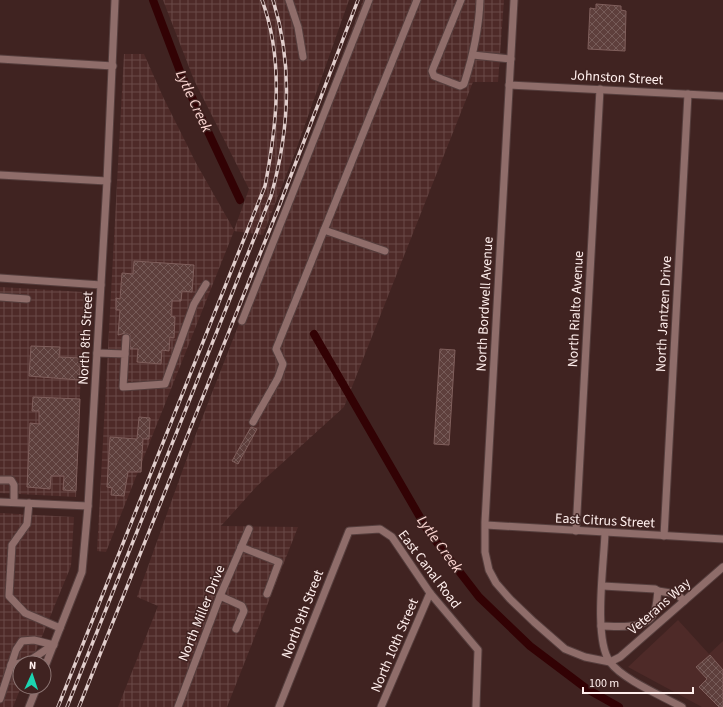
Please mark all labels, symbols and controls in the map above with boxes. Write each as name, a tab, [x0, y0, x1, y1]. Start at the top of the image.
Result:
street label: Johnston Street	[570, 66, 664, 90]
water label: Lytle Creek	[170, 67, 217, 137]
street label: North Bordwell Avenue	[471, 236, 499, 372]
street label: North Rialto Avenue	[563, 250, 589, 368]
street label: North Jantzen Drive	[651, 255, 677, 373]
street label: North 8th Street	[74, 290, 98, 385]
street label: East Citrus Street	[555, 508, 656, 534]
water label: Lytle Creek	[412, 511, 468, 578]
street label: East Canal Road	[393, 526, 465, 613]
street label: North Miller Drive	[173, 562, 230, 665]
street label: North 9th Street	[277, 567, 329, 662]
street label: Veterans Way	[624, 573, 696, 640]
street label: North 10th Street	[366, 595, 424, 696]
north arrow	[12, 655, 52, 695]
text: N	[28, 658, 37, 673]
scale bar	[583, 669, 693, 695]
text: 100 m	[589, 675, 619, 692]

